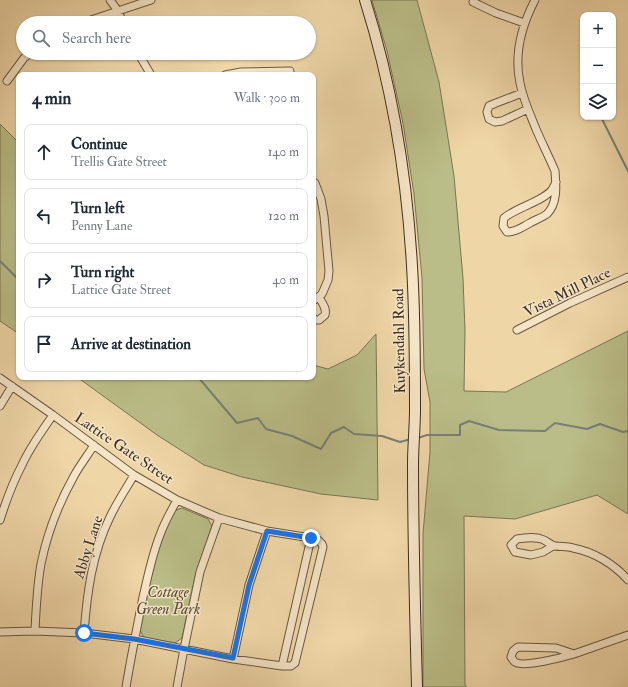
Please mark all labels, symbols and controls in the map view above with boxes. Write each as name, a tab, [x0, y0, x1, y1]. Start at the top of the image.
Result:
map controls	[580, 12, 616, 120]
button: +	[580, 12, 616, 48]
search box	[16, 16, 316, 60]
icon: search	[30, 27, 52, 49]
text: Search here	[62, 29, 131, 48]
button: −	[580, 48, 616, 84]
button: layers	[580, 84, 616, 120]
text: 4 min	[32, 88, 71, 109]
text: Walk · 300 m	[234, 90, 300, 106]
text: Continue	[71, 135, 127, 154]
icon: ahead	[33, 141, 55, 163]
text: 140 m	[268, 144, 299, 160]
text: Trellis Gate Street	[71, 154, 167, 170]
text: Turn left	[71, 199, 125, 218]
icon: left	[33, 205, 55, 227]
text: 120 m	[268, 208, 299, 224]
text: Penny Lane	[71, 218, 132, 234]
text: Turn right	[71, 263, 134, 282]
street label: Vista Mill Place	[521, 263, 614, 322]
icon: right	[33, 269, 55, 291]
text: 40 m	[273, 272, 299, 288]
text: Lattice Gate Street	[71, 282, 171, 298]
street label: Kuykendahl Road	[389, 288, 410, 394]
icon: arrive	[33, 333, 55, 355]
text: Arrive at destination	[71, 335, 191, 354]
street label: Lattice Gate Street	[71, 408, 177, 489]
street label: Abby Lane	[69, 513, 108, 582]
route end	[302, 529, 320, 547]
park label: Cottage Green Park	[136, 583, 200, 619]
route start	[75, 624, 93, 642]

